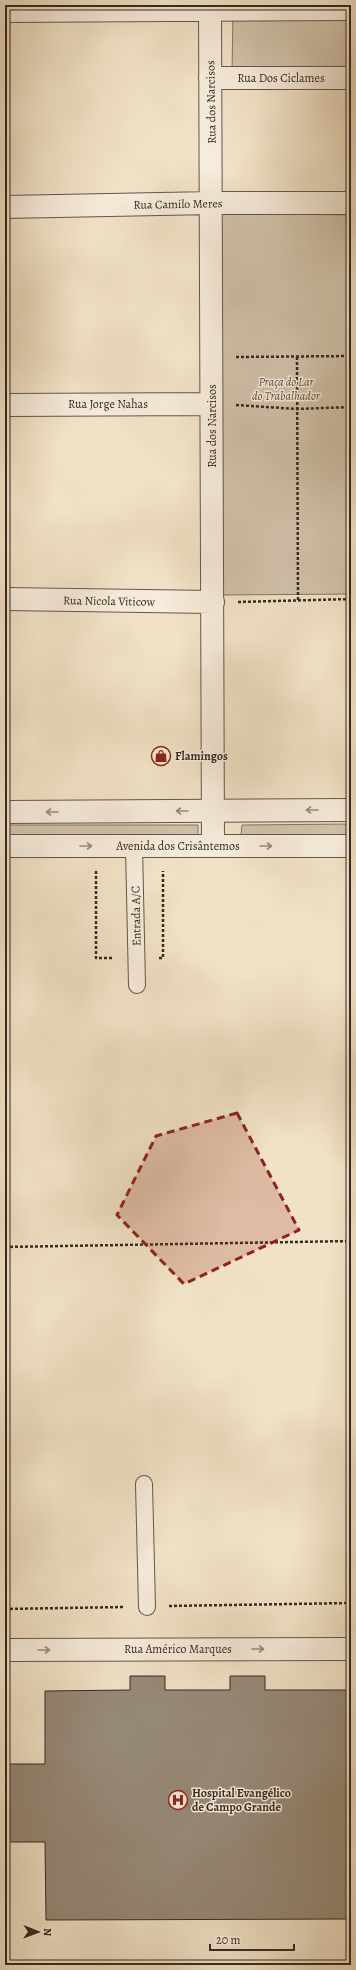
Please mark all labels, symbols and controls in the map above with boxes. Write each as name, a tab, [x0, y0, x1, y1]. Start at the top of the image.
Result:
street label: Rua dos Narcisos	[202, 60, 220, 144]
street label: Rua Dos Ciclames	[237, 70, 325, 86]
street label: Rua Camilo Meres	[133, 195, 223, 213]
park label: Praça do Lar do Trabalhador	[252, 374, 321, 404]
street label: Rua dos Narcisos	[204, 384, 220, 468]
street label: Rua Jorge Nahas	[68, 396, 148, 412]
street label: Rua Nicola Viticow	[63, 592, 156, 610]
shop icon: Flamingos	[150, 745, 172, 767]
place label: Flamingos	[175, 748, 228, 764]
one-way arrow	[306, 806, 319, 814]
one-way arrow	[176, 807, 189, 815]
one-way arrow	[46, 808, 59, 816]
street label: Avenida dos Crisântemos	[115, 838, 240, 854]
one-way arrow	[79, 842, 92, 850]
one-way arrow	[259, 842, 272, 850]
street label: Entrada A/C	[127, 886, 145, 946]
street label: Rua Américo Marques	[124, 1641, 232, 1657]
one-way arrow	[251, 1645, 264, 1653]
one-way arrow	[37, 1646, 50, 1654]
place label: Hospital Evangélico de Campo Grande	[192, 1785, 291, 1815]
hospital icon: Hospital Evangélico de Campo Grande	[167, 1789, 189, 1811]
north arrow	[18, 1912, 58, 1952]
scale bar	[210, 1926, 294, 1952]
text: N	[40, 1928, 55, 1936]
text: 20 m	[216, 1932, 240, 1948]

